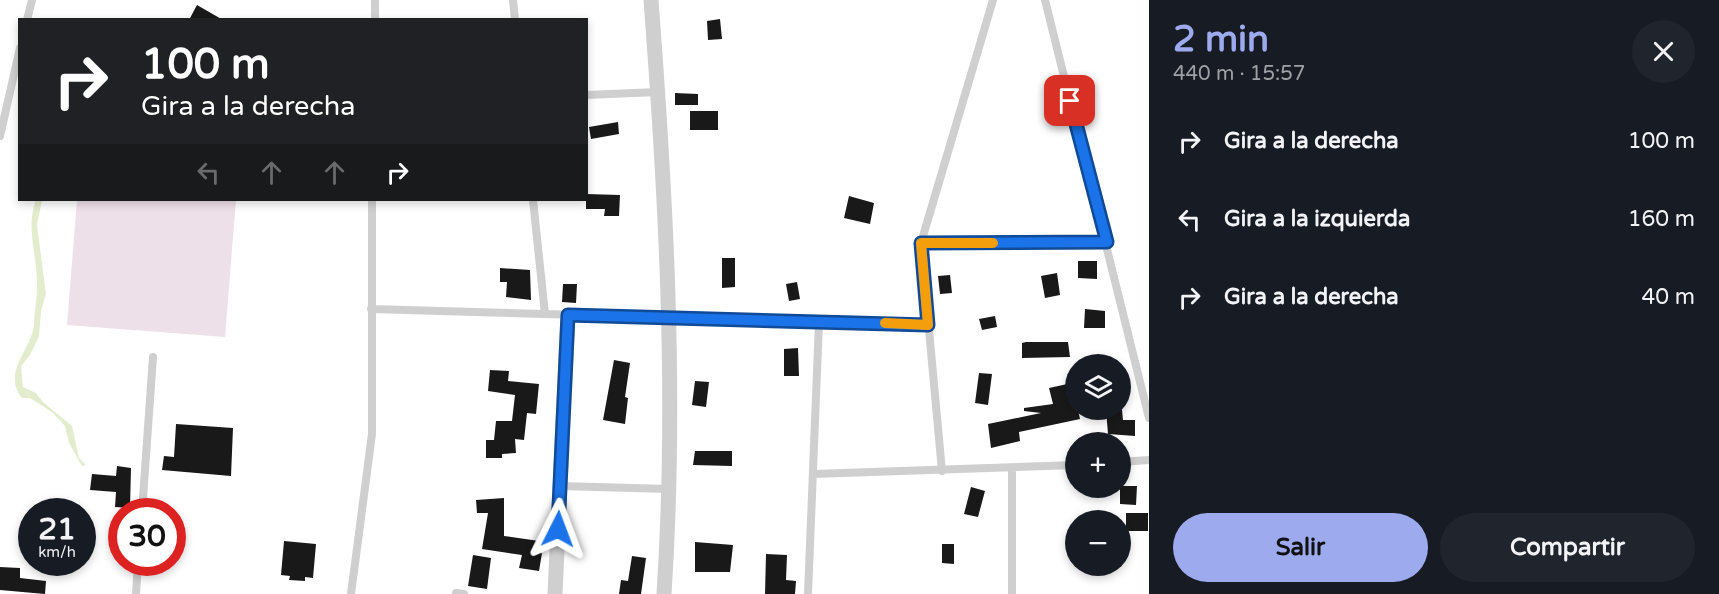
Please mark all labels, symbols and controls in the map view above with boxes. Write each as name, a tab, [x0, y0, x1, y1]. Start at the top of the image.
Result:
text: 2 min	[1173, 18, 1269, 61]
button: close	[1632, 20, 1695, 83]
text: 100 m	[141, 39, 270, 90]
icon: right	[42, 42, 120, 120]
text: 440 m · 15:57	[1173, 62, 1305, 86]
pin	[1044, 75, 1095, 126]
icon: arrive	[1053, 84, 1086, 117]
text: Gira a la derecha	[141, 90, 355, 123]
icon: right	[1173, 125, 1206, 158]
text: Gira a la derecha	[1224, 128, 1399, 154]
text: 100 m	[1628, 128, 1695, 154]
icon: left	[192, 156, 225, 189]
icon: ahead	[255, 156, 288, 189]
icon: ahead	[318, 156, 351, 189]
icon: right	[381, 156, 414, 189]
icon: left	[1173, 203, 1206, 236]
text: Gira a la izquierda	[1224, 206, 1410, 232]
text: 160 m	[1628, 206, 1695, 232]
icon: right	[1173, 281, 1206, 314]
text: Gira a la derecha	[1224, 284, 1399, 310]
text: 40 m	[1641, 284, 1695, 310]
map controls	[1065, 354, 1131, 576]
button: layers	[1065, 354, 1131, 420]
button: +	[1065, 432, 1131, 498]
position arrow	[526, 497, 590, 561]
speed limit sign: 30	[108, 498, 186, 576]
button: −	[1065, 510, 1131, 576]
text: 21	[38, 511, 76, 548]
button: Salir	[1173, 513, 1428, 582]
button: Compartir	[1440, 513, 1695, 582]
text: km/h	[38, 543, 76, 561]

